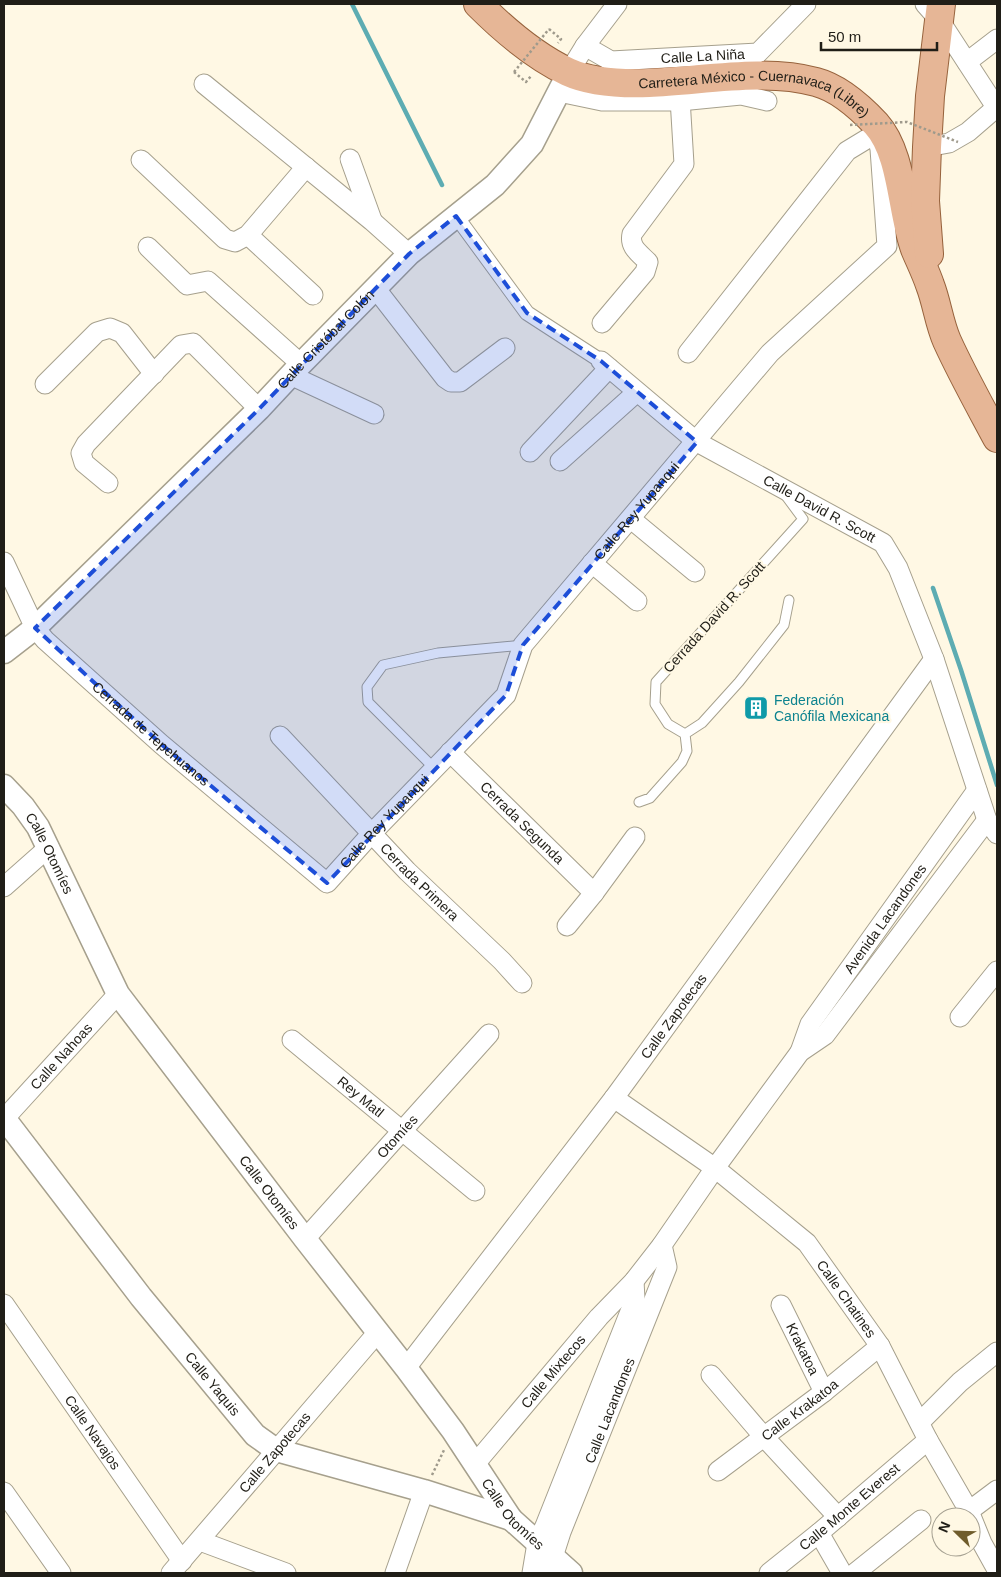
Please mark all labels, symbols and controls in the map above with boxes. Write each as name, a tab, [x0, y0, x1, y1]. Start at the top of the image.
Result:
scale bar	[821, 20, 937, 52]
text: 50 m	[828, 28, 861, 45]
street label: Calle La Niña	[660, 46, 746, 66]
street label: Carretera México - Cuernavaca (Libre)	[638, 68, 873, 121]
street label: Calle Cristóbal Colón	[274, 286, 377, 392]
street label: Calle Rey Yupanqui	[591, 459, 682, 563]
street label: Calle David R. Scott	[761, 472, 879, 546]
street label: Cerrada David R. Scott	[660, 558, 768, 676]
street label: Cerrada de Tepehuanos	[89, 678, 213, 789]
place label: Federación Canófila Mexicana	[774, 692, 889, 724]
building icon: Federación Canófila Mexicana	[743, 695, 769, 721]
street label: Calle Rey Yupanqui	[336, 771, 432, 871]
street label: Cerrada Segunda	[477, 778, 567, 867]
street label: Calle Otomíes	[22, 809, 77, 896]
street label: Cerrada Primera	[377, 840, 462, 924]
street label: Avenida Lacandones	[841, 861, 930, 977]
street label: Calle Zapotecas	[637, 971, 710, 1062]
street label: Calle Nahoas	[27, 1020, 96, 1093]
street label: Rey Matl	[334, 1073, 387, 1120]
street label: Otomíes	[374, 1111, 421, 1161]
street label: Calle Otomíes	[236, 1152, 303, 1232]
street label: Calle Chatines	[814, 1257, 879, 1341]
street label: Krakatoa	[783, 1320, 822, 1378]
street label: Calle Mixtecos	[518, 1332, 589, 1412]
street label: Calle Yaquis	[182, 1349, 244, 1419]
street label: Calle Lacandones	[581, 1355, 638, 1466]
street label: Calle Krakatoa	[758, 1376, 841, 1444]
street label: Calle Navajos	[62, 1392, 124, 1472]
street label: Calle Zapotecas	[236, 1409, 314, 1496]
street label: Calle Monte Everest	[796, 1460, 903, 1554]
street label: Calle Otomíes	[478, 1475, 547, 1553]
north arrow	[931, 1507, 981, 1557]
text: N	[935, 1519, 953, 1535]

